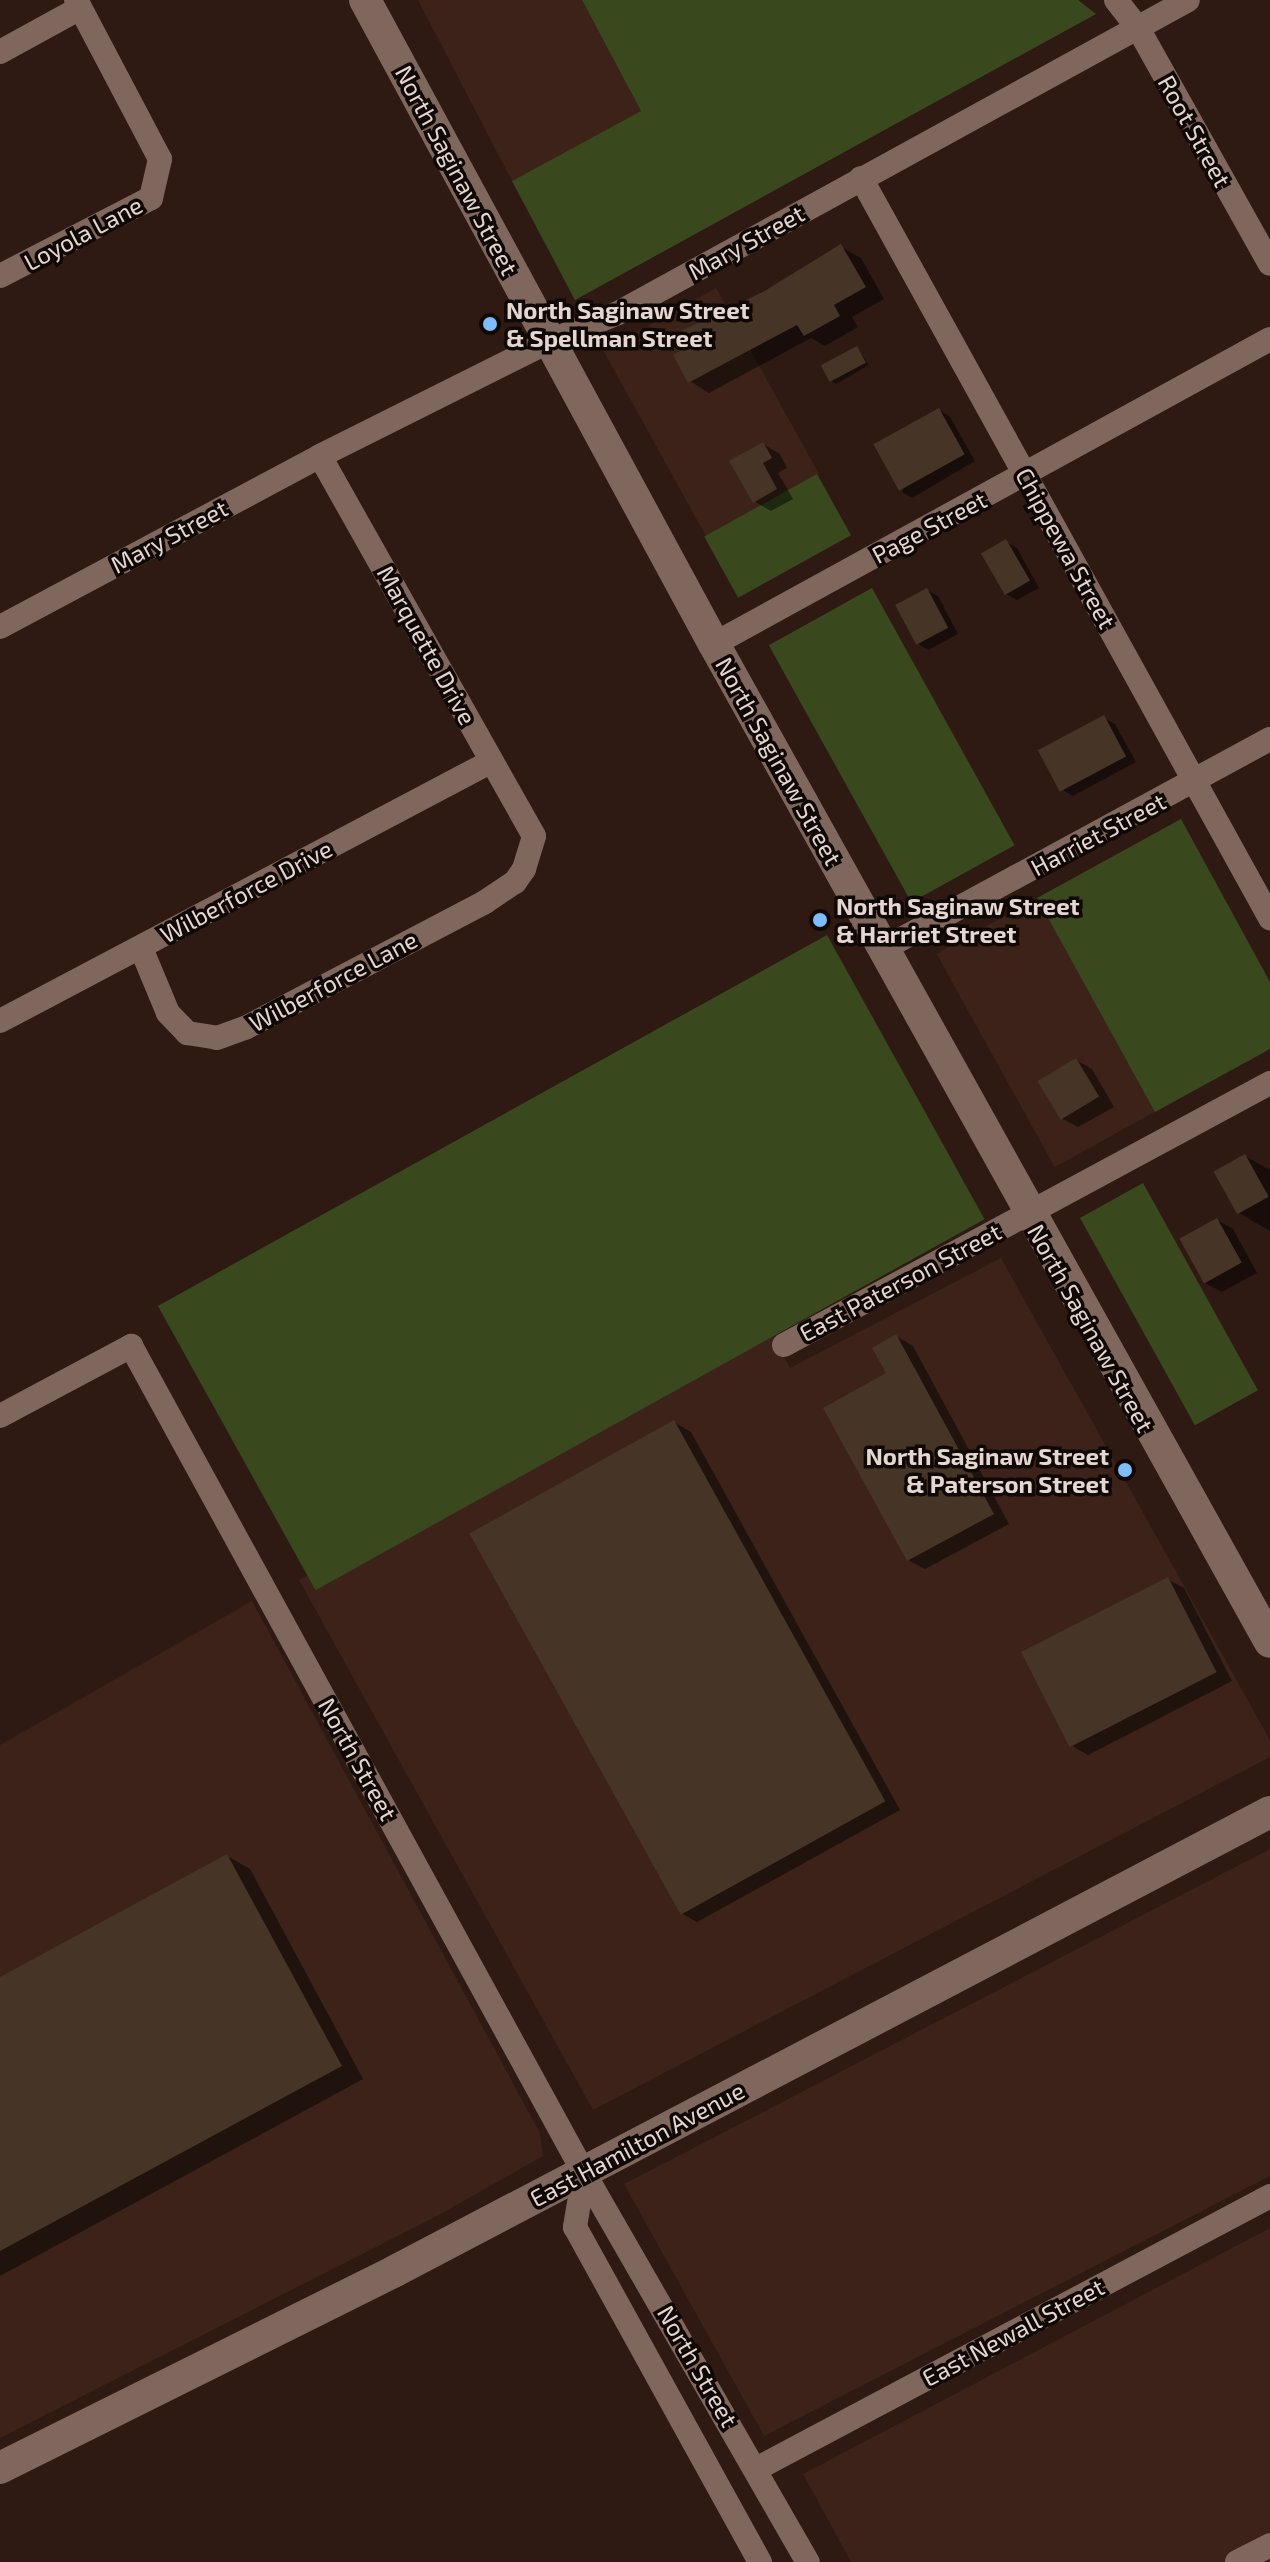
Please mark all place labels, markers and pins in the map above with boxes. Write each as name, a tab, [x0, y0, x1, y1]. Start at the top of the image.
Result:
place label: North Saginaw Street & Spellman Street	[506, 296, 750, 352]
marker: North Saginaw Street & Spellman Street	[481, 315, 499, 333]
place label: North Saginaw Street & Harriet Street	[836, 892, 1080, 948]
marker: North Saginaw Street & Harriet Street	[811, 911, 829, 929]
place label: North Saginaw Street & Paterson Street	[865, 1442, 1109, 1498]
marker: North Saginaw Street & Paterson Street	[1116, 1461, 1134, 1479]

